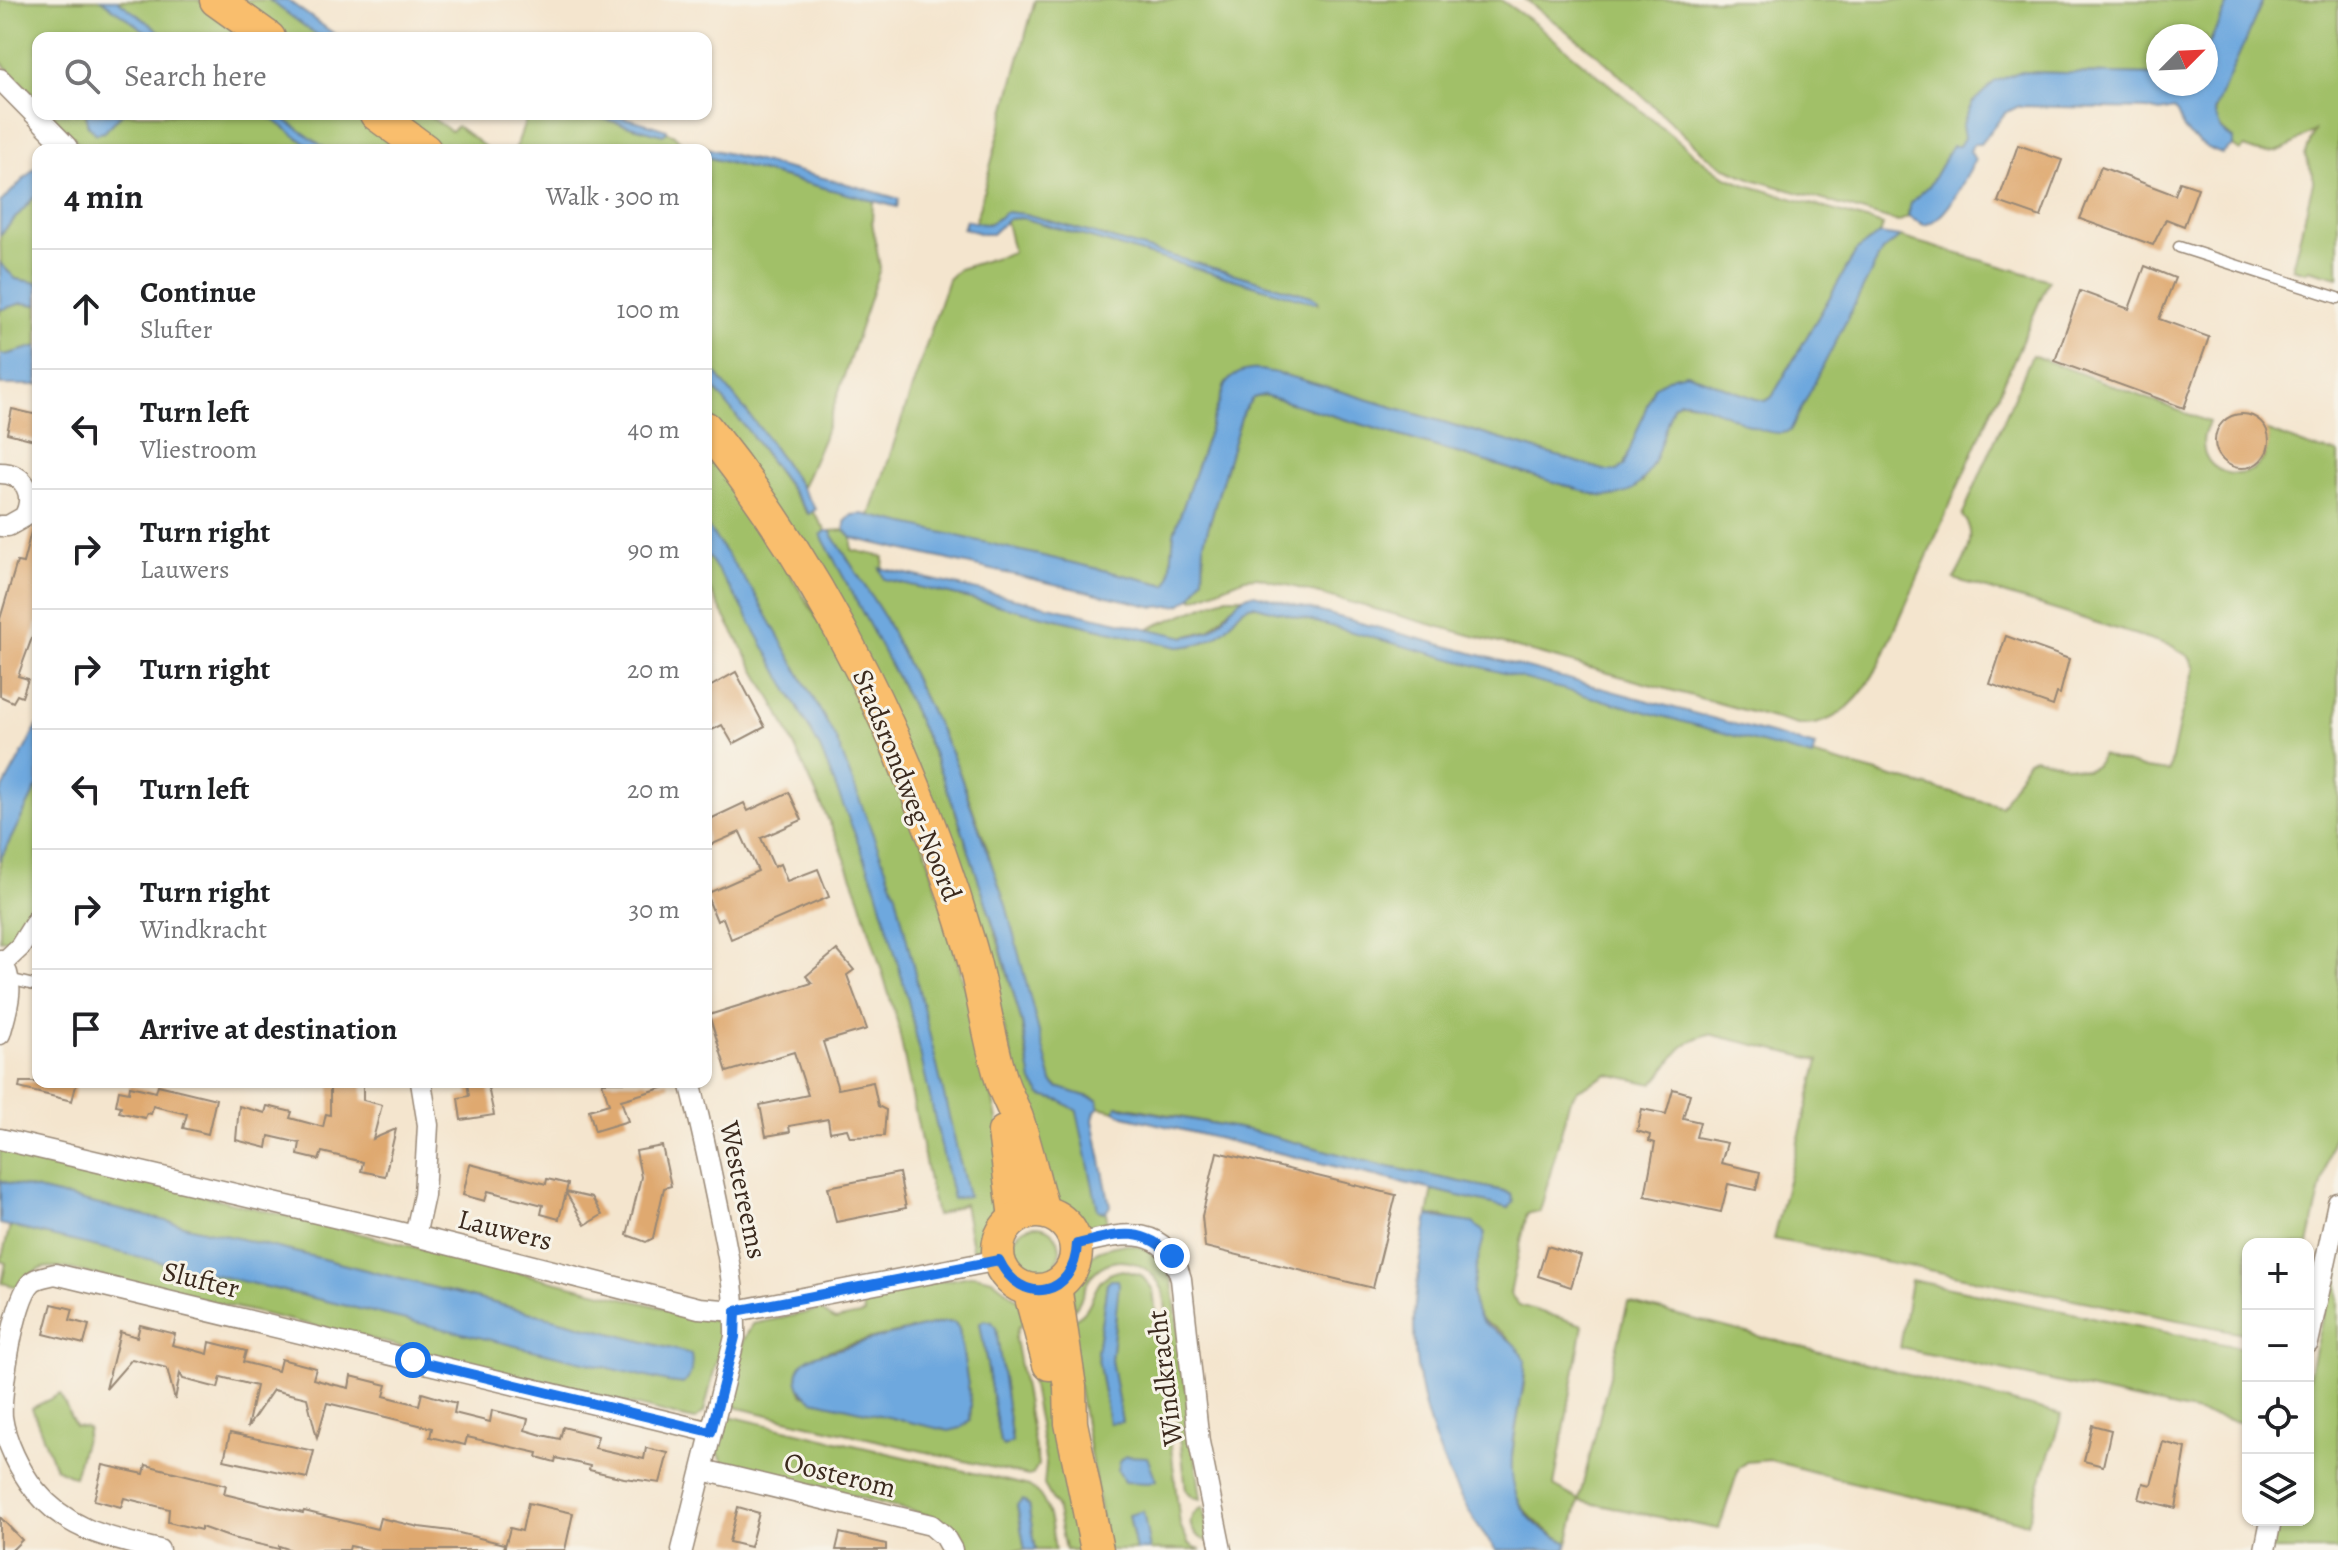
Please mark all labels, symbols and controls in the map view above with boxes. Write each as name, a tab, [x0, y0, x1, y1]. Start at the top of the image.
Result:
north arrow	[2146, 24, 2218, 96]
search box	[32, 32, 712, 120]
icon: search	[60, 54, 104, 98]
text: Search here	[124, 56, 267, 96]
text: 4 min	[64, 173, 143, 220]
text: Walk · 300 m	[546, 179, 680, 214]
text: Continue	[140, 272, 256, 312]
icon: ahead	[64, 287, 108, 331]
text: 100 m	[617, 292, 680, 327]
text: Slufter	[140, 312, 212, 347]
text: Turn left	[140, 392, 249, 432]
icon: left	[64, 407, 108, 451]
text: 40 m	[628, 412, 680, 447]
text: Vliestroom	[140, 432, 257, 467]
text: Turn right	[140, 512, 270, 552]
icon: right	[64, 527, 108, 571]
text: 90 m	[628, 532, 680, 567]
text: Lauwers	[140, 552, 229, 587]
icon: right	[64, 647, 108, 691]
text: Turn right	[140, 649, 270, 689]
text: 20 m	[627, 652, 680, 687]
street label: Stadsrondweg-Noord	[843, 664, 971, 907]
icon: left	[64, 767, 108, 811]
text: Turn left	[140, 769, 249, 809]
text: 20 m	[627, 772, 680, 807]
text: Turn right	[140, 872, 270, 912]
icon: right	[64, 887, 108, 931]
text: 30 m	[629, 892, 680, 927]
text: Windkracht	[140, 912, 267, 947]
icon: arrive	[64, 1007, 108, 1051]
text: Arrive at destination	[140, 1009, 397, 1049]
street label: Westereems	[710, 1117, 776, 1262]
street label: Lauwers	[454, 1200, 556, 1260]
route end	[1154, 1238, 1190, 1274]
map controls	[2242, 1238, 2314, 1526]
button: +	[2242, 1238, 2314, 1310]
street label: Slufter	[159, 1252, 244, 1308]
street label: Windkracht	[1138, 1308, 1192, 1449]
button: −	[2242, 1310, 2314, 1382]
route start	[395, 1342, 431, 1378]
button: locate	[2242, 1382, 2314, 1454]
street label: Oosterom	[780, 1443, 900, 1507]
button: layers	[2242, 1454, 2314, 1526]

